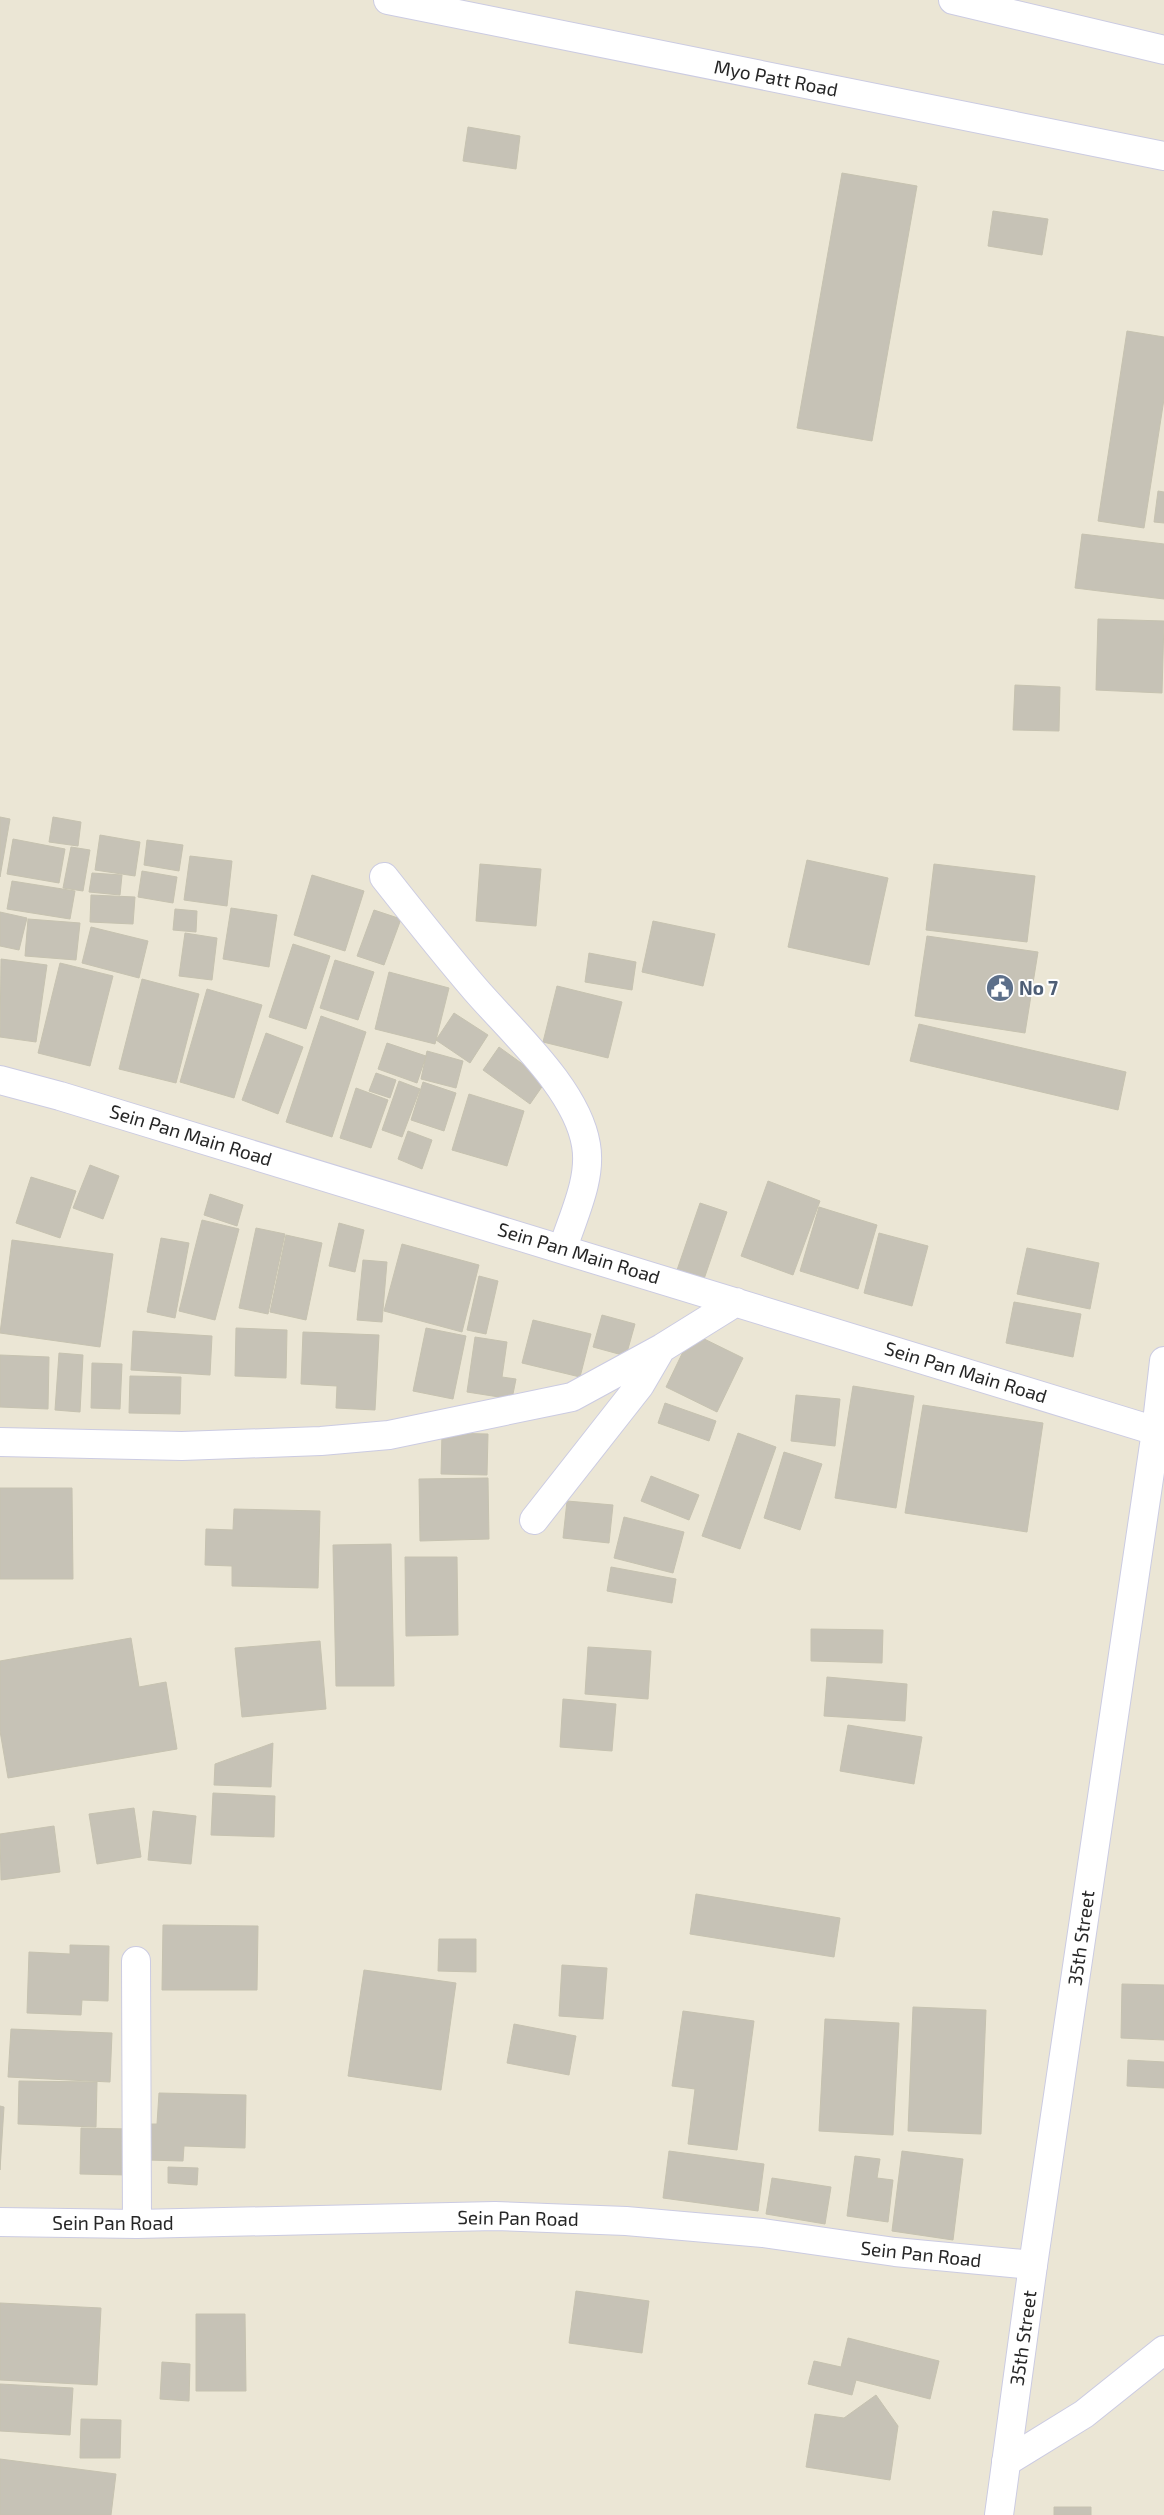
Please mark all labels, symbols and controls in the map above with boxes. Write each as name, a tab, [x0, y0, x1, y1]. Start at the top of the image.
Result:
street label: Myo Patt Road	[712, 54, 840, 101]
public building icon: No 7	[985, 973, 1015, 1003]
place label: No 7	[1019, 976, 1058, 999]
street label: Sein Pan Main Road	[107, 1099, 275, 1170]
street label: Sein Pan Main Road	[495, 1217, 663, 1288]
street label: Sein Pan Main Road	[882, 1336, 1050, 1407]
street label: 35th Street	[1062, 1889, 1099, 1987]
street label: Sein Pan Road	[457, 2205, 579, 2230]
street label: Sein Pan Road	[52, 2211, 174, 2234]
street label: Sein Pan Road	[859, 2236, 983, 2271]
street label: 35th Street	[1004, 2289, 1041, 2387]

